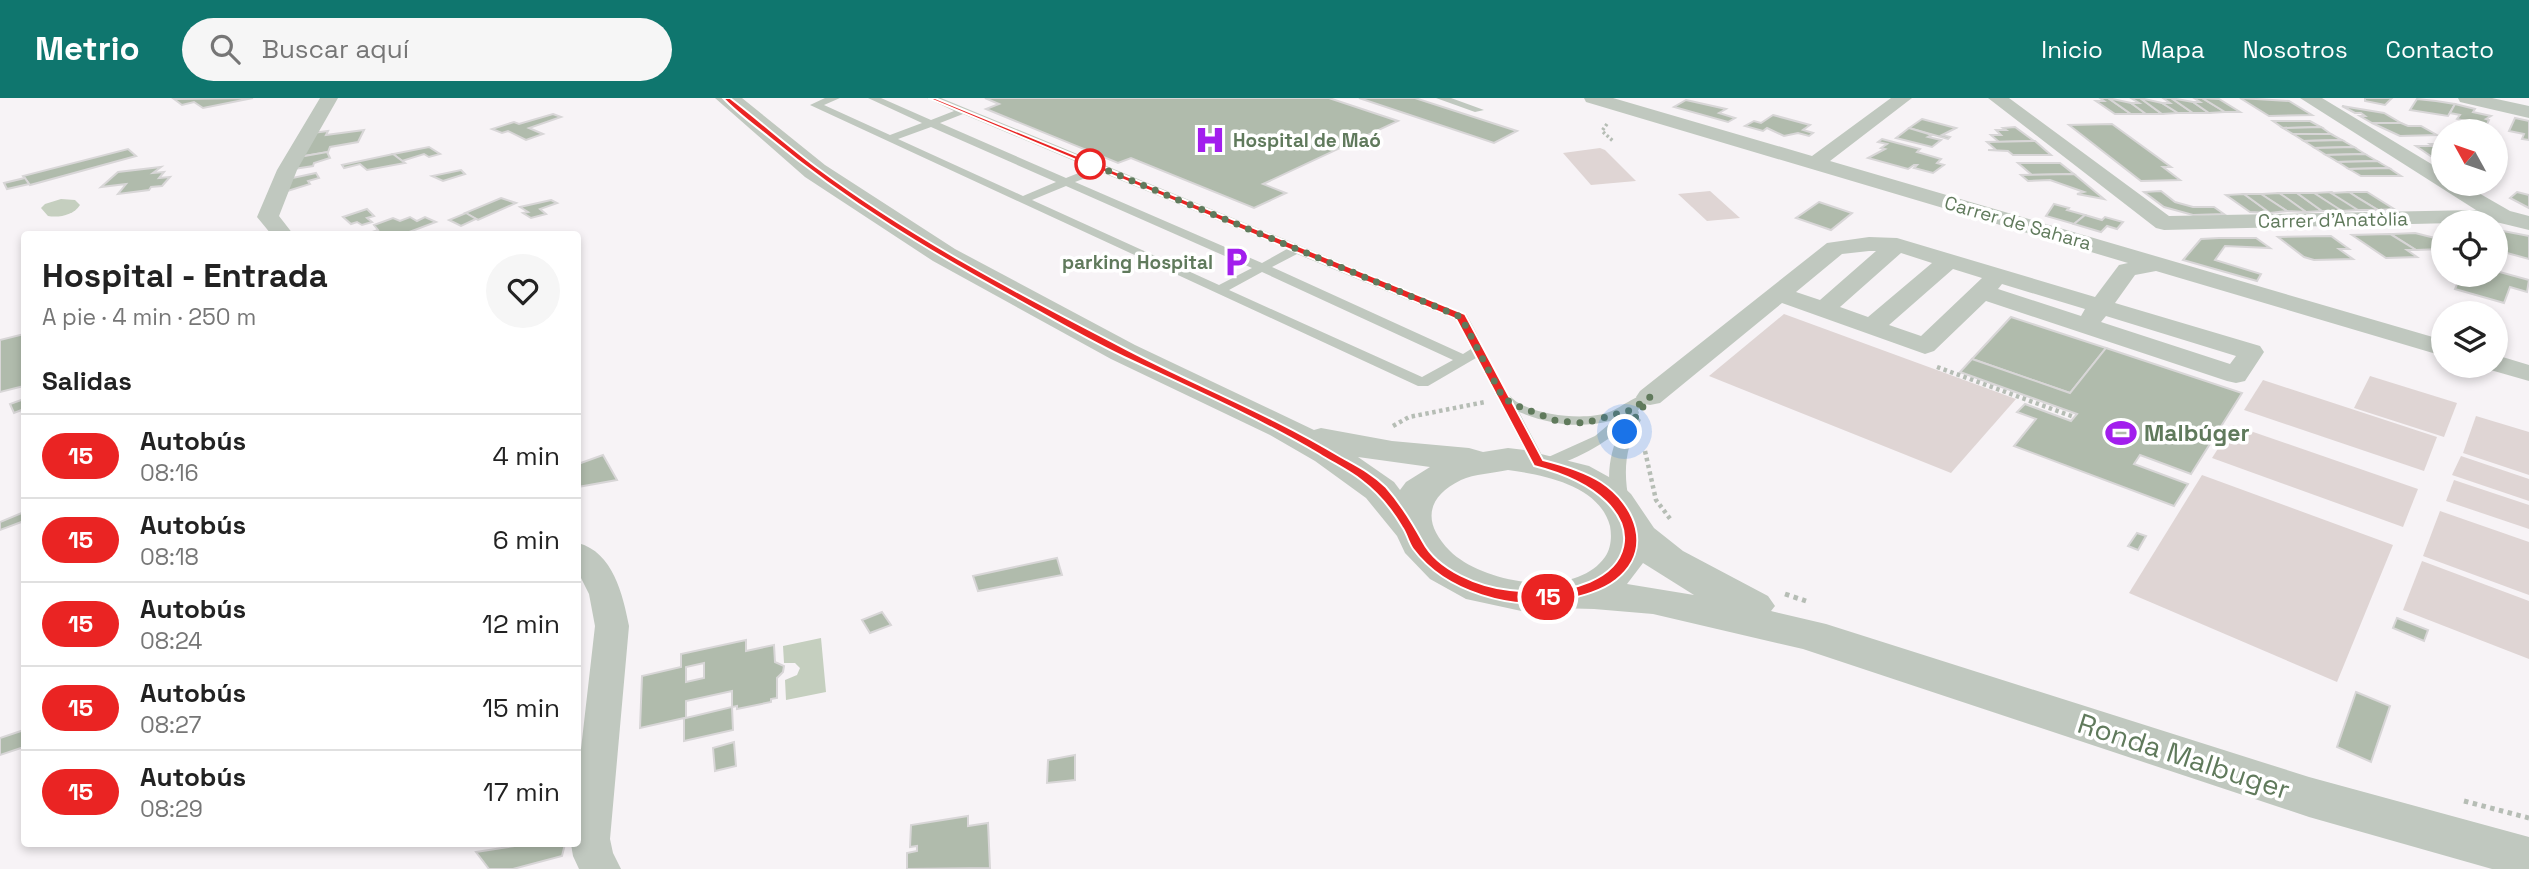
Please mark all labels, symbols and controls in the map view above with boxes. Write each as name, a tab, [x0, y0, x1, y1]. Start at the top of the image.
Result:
search box	[182, 18, 672, 81]
text: Metrio	[35, 28, 140, 70]
icon: search	[206, 30, 244, 68]
text: Buscar aquí	[262, 32, 409, 66]
text: Inicio	[2041, 34, 2103, 65]
text: Mapa	[2141, 34, 2205, 65]
text: Nosotros	[2243, 34, 2348, 65]
text: Contacto	[2386, 34, 2494, 65]
north arrow	[2431, 119, 2508, 196]
map controls	[2431, 119, 2508, 378]
hospital icon: Hospital de Maó	[1193, 123, 1227, 157]
place label: Hospital de Maó	[1233, 128, 1381, 153]
unlabelled marker	[1075, 149, 1105, 179]
street label: Carrer de Sahara	[1942, 190, 2094, 256]
street label: Carrer d'Anatòlia	[2258, 206, 2408, 234]
button: locate	[2431, 210, 2508, 287]
parking icon: parking Hospital	[1219, 245, 1253, 279]
place label: parking Hospital	[1062, 250, 1213, 275]
button: heart	[486, 254, 560, 328]
text: Hospital - Entrada	[42, 255, 328, 297]
button: layers	[2431, 301, 2508, 378]
text: A pie · 4 min · 250 m	[42, 302, 256, 332]
text: Salidas	[42, 364, 132, 398]
your location	[1607, 414, 1642, 449]
sports icon: Malbúger	[2104, 416, 2138, 450]
place label: Malbúger	[2144, 418, 2250, 448]
text: Autobús	[140, 424, 246, 458]
text: 4 min	[492, 439, 560, 473]
text: 15	[68, 440, 93, 471]
text: 08:16	[140, 458, 199, 488]
text: Autobús	[140, 508, 246, 542]
text: 6 min	[493, 523, 560, 557]
text: 15	[68, 524, 93, 555]
text: 08:18	[140, 542, 199, 572]
line badge: 15	[1516, 574, 1580, 620]
text: 15	[1535, 581, 1561, 612]
text: Autobús	[140, 592, 246, 626]
text: 12 min	[482, 607, 560, 641]
text: 15	[68, 608, 93, 639]
text: 08:24	[140, 626, 202, 656]
text: Autobús	[140, 676, 246, 710]
text: 15 min	[482, 691, 560, 725]
text: 15	[68, 692, 93, 723]
street label: Ronda Malbuger	[2073, 705, 2295, 807]
text: 08:27	[140, 710, 202, 740]
text: Autobús	[140, 760, 246, 794]
text: 17 min	[483, 775, 560, 809]
text: 15	[68, 776, 93, 807]
text: 08:29	[140, 794, 203, 824]

